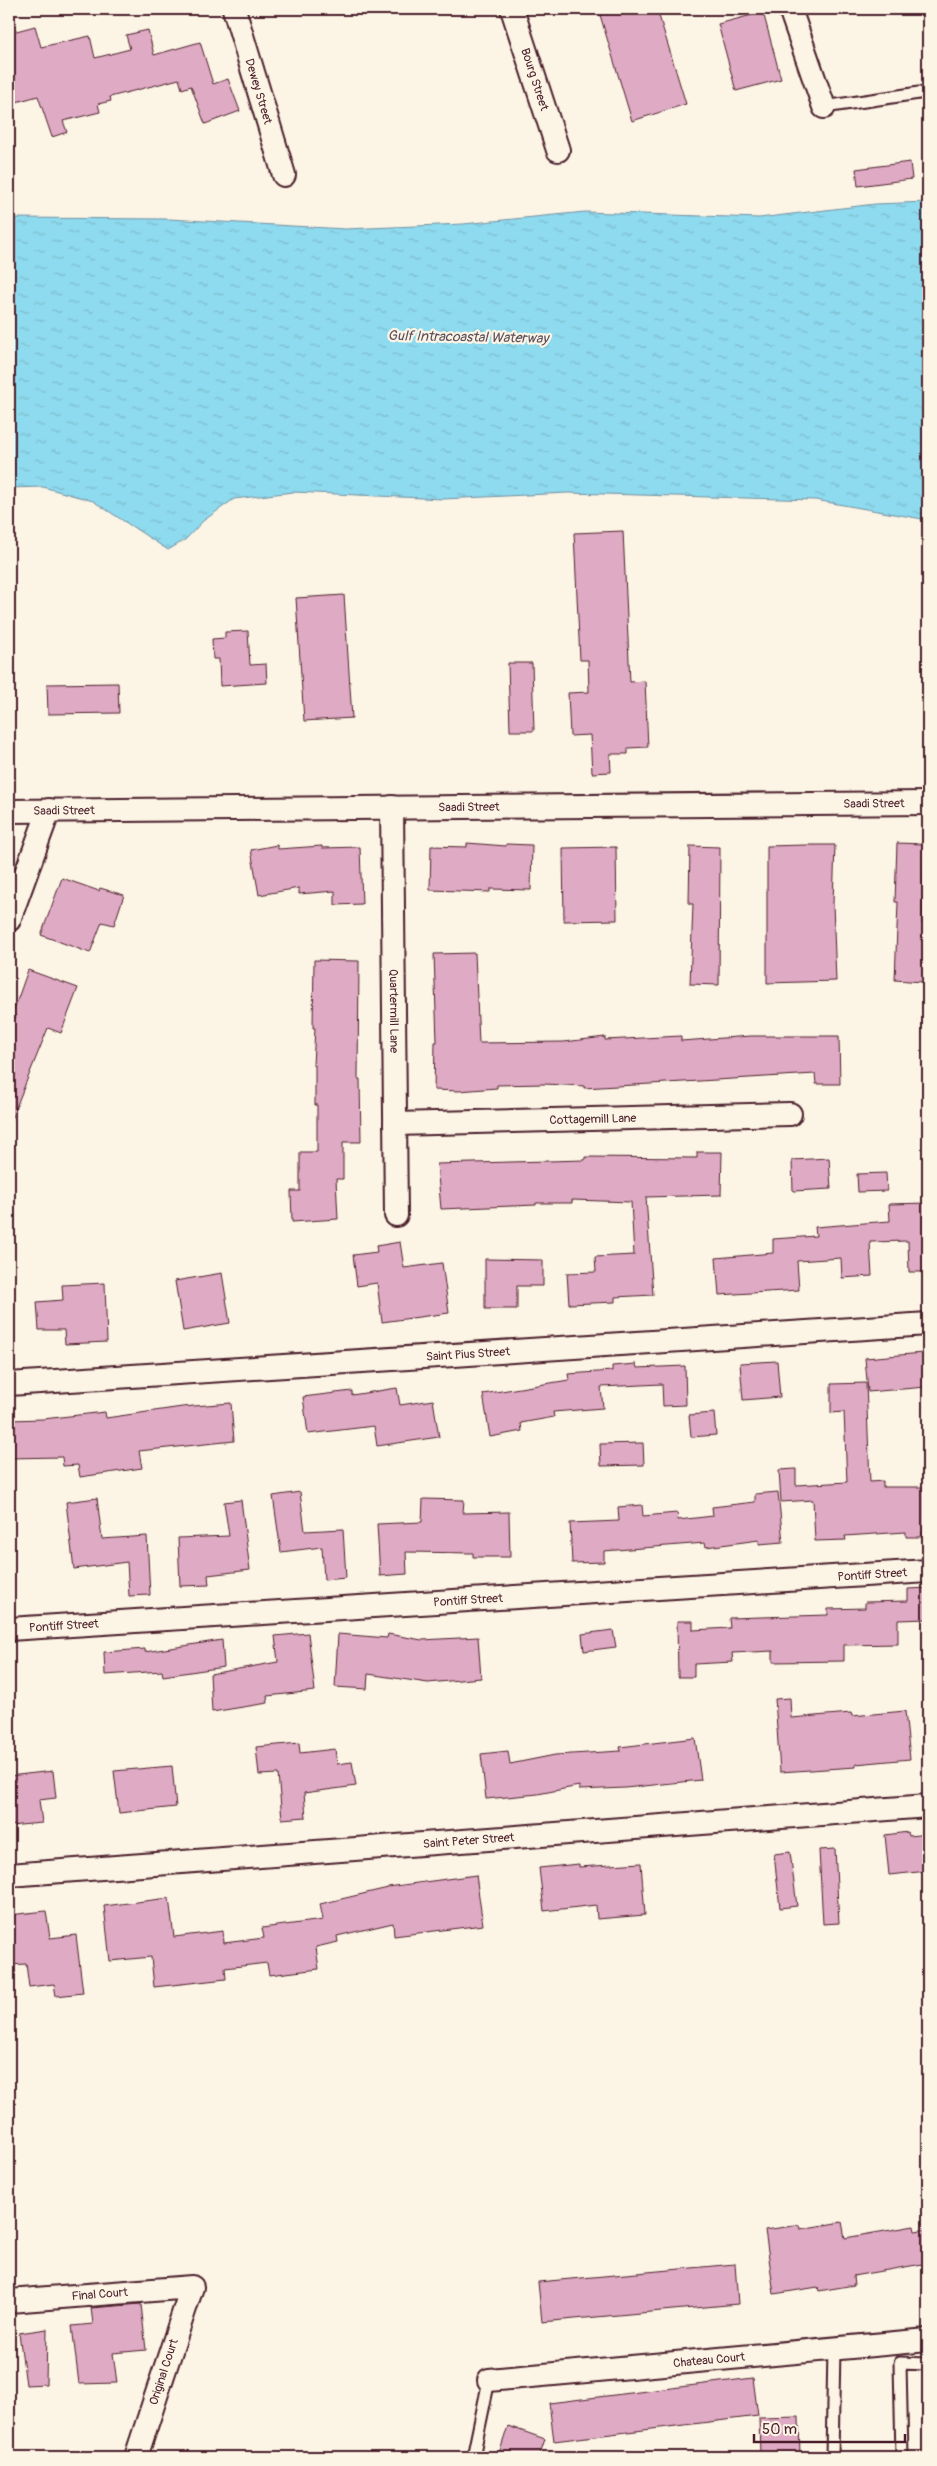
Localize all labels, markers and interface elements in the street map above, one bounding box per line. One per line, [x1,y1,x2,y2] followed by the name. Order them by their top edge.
[518,46,552,113] street label: Bourg Street
[242,57,276,126] street label: Dewey Street
[388,327,551,347] water label: Gulf Intracoastal Waterway
[843,796,905,811] street label: Saadi Street
[438,799,500,815] street label: Saadi Street
[33,803,95,818] street label: Saadi Street
[386,969,402,1053] street label: Quartermill Lane
[549,1110,637,1128] street label: Cottagemill Lane
[426,1344,511,1364] street label: Saint Pius Street
[837,1565,908,1584] street label: Pontiff Street
[433,1590,503,1610] street label: Pontiff Street
[29,1616,99,1635] street label: Pontiff Street
[422,1830,515,1851] street label: Saint Peter Street
[71,2284,128,2304] street label: Final Court
[146,2337,182,2407] street label: Original Court
[673,2349,746,2371] street label: Chateau Court
[754,2411,906,2443] scale bar
[762,2420,797,2439] text: 50 m

